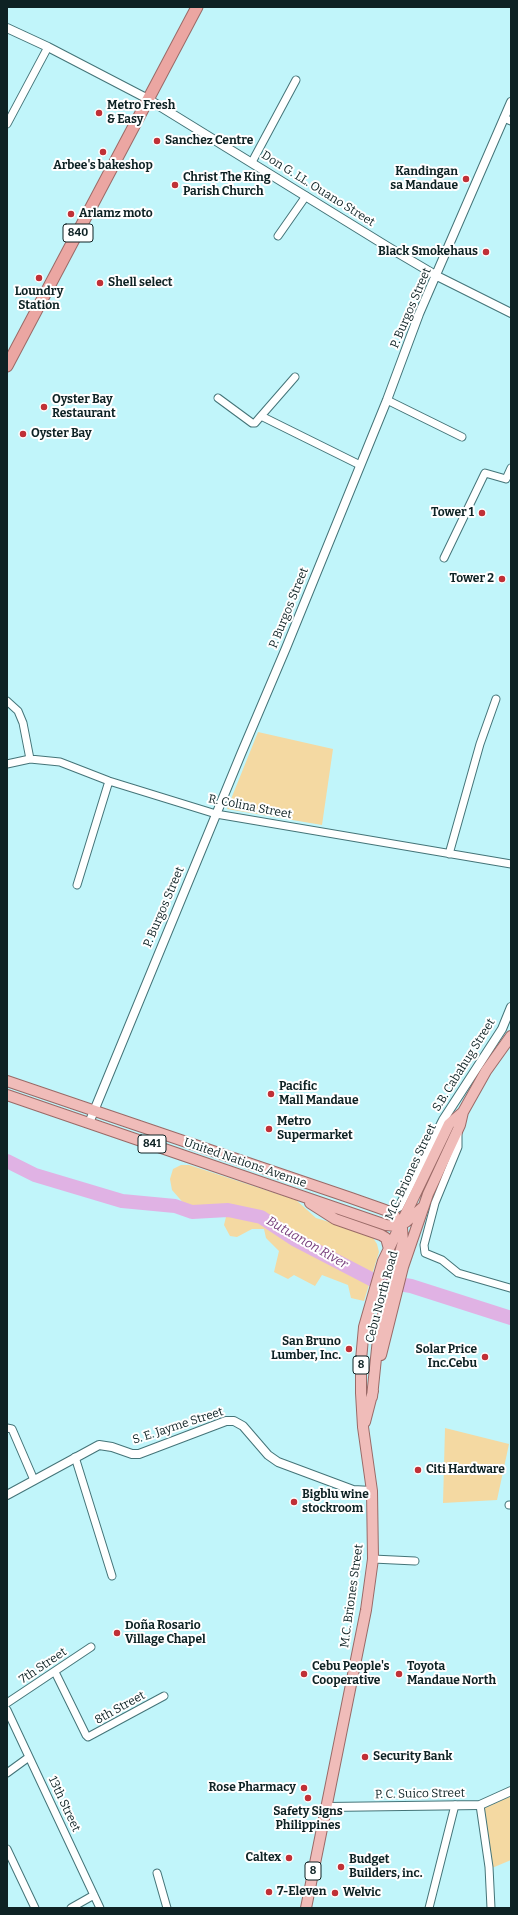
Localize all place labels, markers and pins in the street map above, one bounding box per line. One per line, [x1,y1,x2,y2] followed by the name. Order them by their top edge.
[107,99,175,127] place label: Metro Fresh & Easy
[94,108,104,118] marker: Metro Fresh & Easy
[165,134,253,148] place label: Sanchez Centre
[152,136,162,146] marker: Sanchez Centre
[98,147,108,157] marker: Arbee's bakeshop
[53,159,153,173] place label: Arbee's bakeshop
[390,165,458,193] place label: Kandingan sa Mandaue
[183,171,271,199] place label: Christ The King Parish Church
[461,174,471,184] marker: Kandingan sa Mandaue
[170,180,180,190] marker: Christ The King Parish Church
[79,207,153,221] place label: Arlamz moto
[66,209,76,219] marker: Arlamz moto
[378,245,478,259] place label: Black Smokehaus
[481,247,491,257] marker: Black Smokehaus
[34,273,44,283] marker: Loundry Station
[108,276,173,290] place label: Shell select
[95,278,105,288] marker: Shell select
[15,285,63,313] place label: Loundry Station
[52,393,116,421] place label: Oyster Bay Restaurant
[39,402,49,412] marker: Oyster Bay Restaurant
[31,427,92,441] place label: Oyster Bay
[18,429,28,439] marker: Oyster Bay
[431,506,474,520] place label: Tower 1
[477,508,487,518] marker: Tower 1
[449,572,494,586] place label: Tower 2
[497,574,507,584] marker: Tower 2
[279,1080,358,1108] place label: Pacific Mall Mandaue
[266,1089,276,1099] marker: Pacific Mall Mandaue
[277,1115,353,1143] place label: Metro Supermarket
[264,1124,274,1134] marker: Metro Supermarket
[271,1335,341,1363] place label: San Bruno Lumber, Inc.
[416,1343,477,1371] place label: Solar Price Inc.Cebu
[344,1344,354,1354] marker: San Bruno Lumber, Inc.
[480,1352,490,1362] marker: Solar Price Inc.Cebu
[426,1463,505,1477] place label: Citi Hardware
[413,1465,423,1475] marker: Citi Hardware
[302,1488,369,1516] place label: Bigblu wine stockroom
[289,1497,299,1507] marker: Bigblu wine stockroom
[125,1619,206,1647] place label: Doña Rosario Village Chapel
[112,1628,122,1638] marker: Doña Rosario Village Chapel
[312,1660,389,1688] place label: Cebu People's Cooperative
[407,1660,496,1688] place label: Toyota Mandaue North
[299,1669,309,1679] marker: Cebu People's Cooperative
[394,1669,404,1679] marker: Toyota Mandaue North
[373,1750,452,1764] place label: Security Bank
[360,1752,370,1762] marker: Security Bank
[209,1781,296,1795] place label: Rose Pharmacy
[299,1783,309,1793] marker: Rose Pharmacy
[303,1793,313,1803] marker: Safety Signs Philippines
[273,1805,343,1833] place label: Safety Signs Philippines
[246,1851,281,1865] place label: Caltex
[284,1853,294,1863] marker: Caltex
[349,1853,423,1881] place label: Budget Builders, inc.
[336,1862,346,1872] marker: Budget Builders, inc.
[277,1885,326,1899] place label: 7-Eleven
[343,1886,381,1900] place label: Welvic
[264,1887,274,1897] marker: 7-Eleven
[330,1888,340,1898] marker: Welvic

